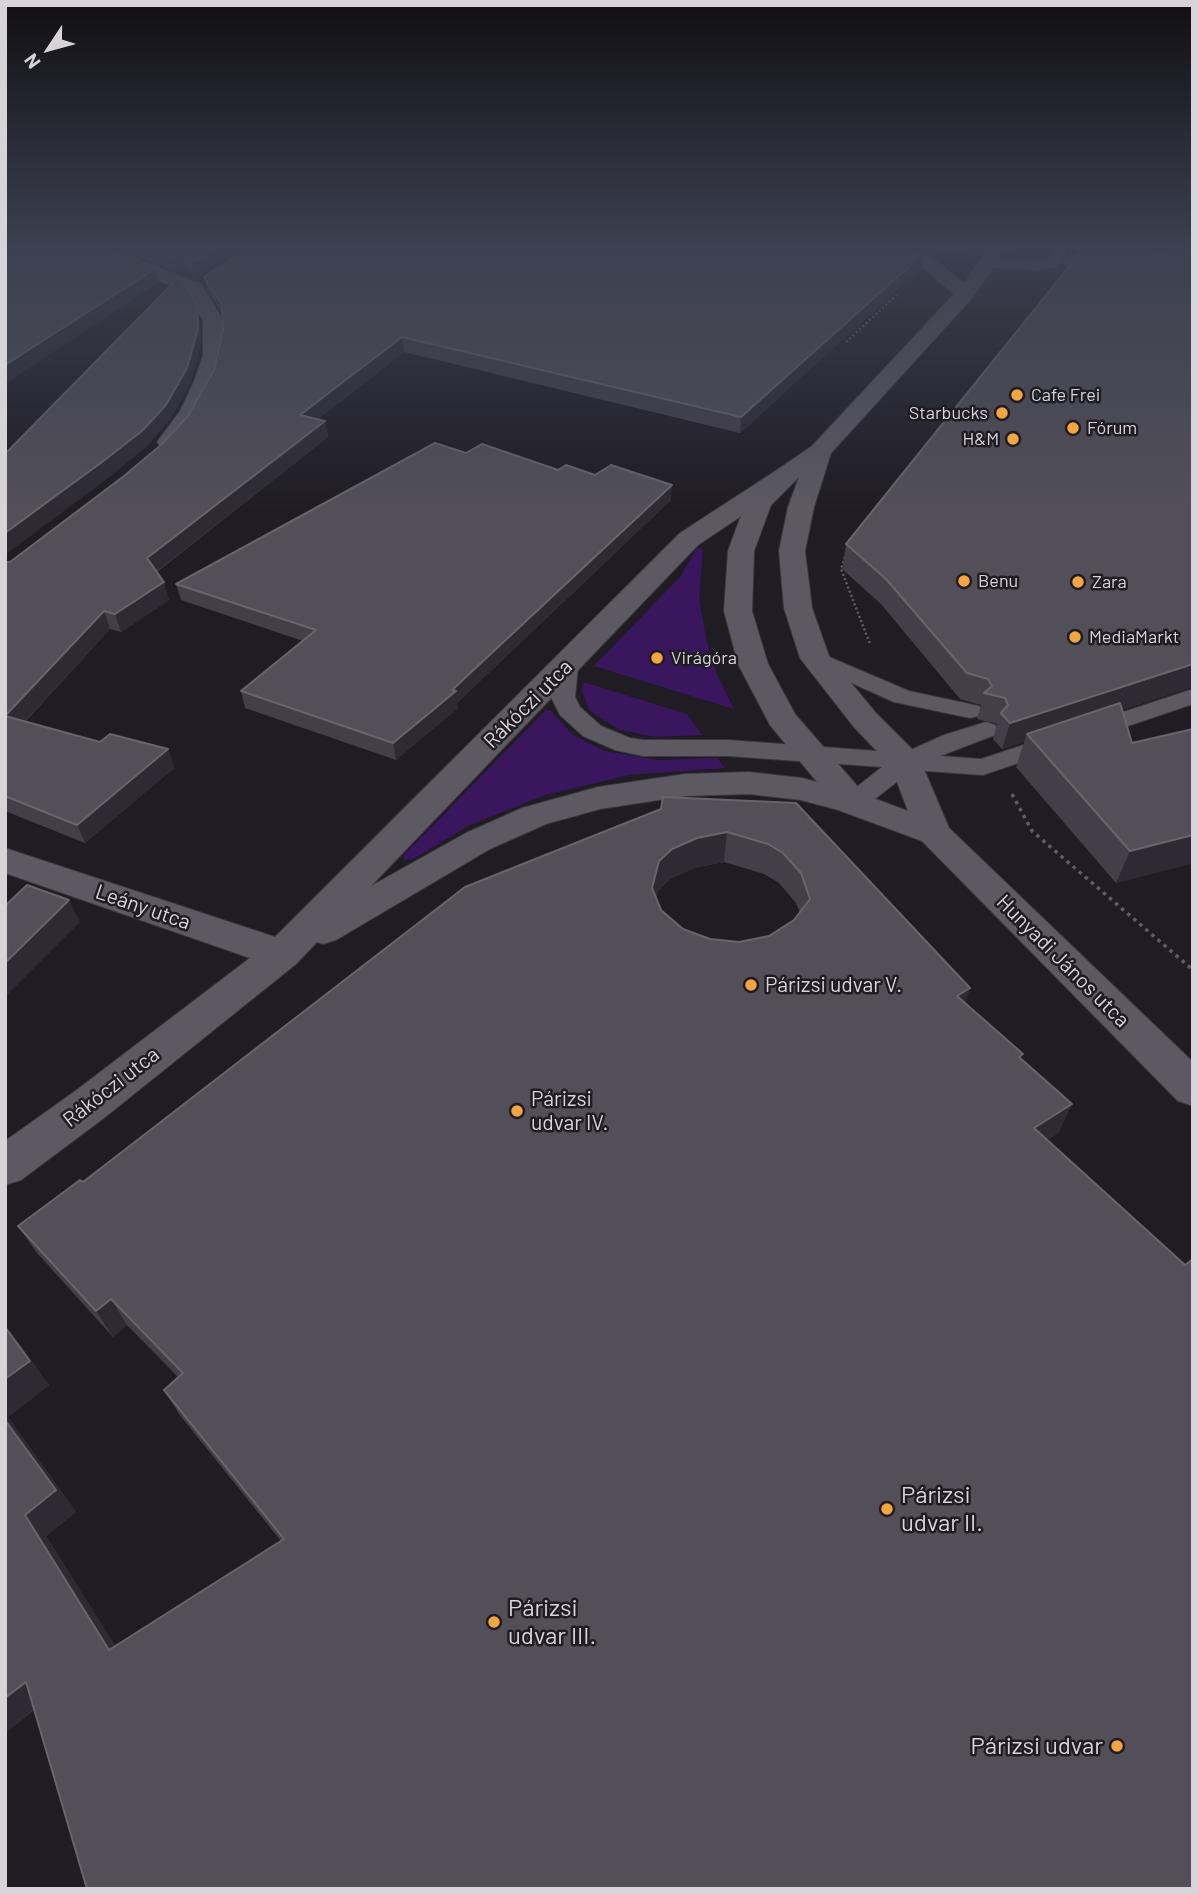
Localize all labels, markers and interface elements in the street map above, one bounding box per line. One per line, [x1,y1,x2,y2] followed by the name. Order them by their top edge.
[14,14,84,84] north arrow
[19,50,45,74] text: N
[1031,384,1100,406] place label: Cafe Frei
[1009,387,1025,403] marker: Cafe Frei
[909,402,988,424] place label: Starbucks
[994,405,1010,421] marker: Starbucks
[1087,417,1137,439] place label: Fórum
[1065,420,1081,436] marker: Fórum
[963,428,999,450] place label: H&M
[1005,431,1021,447] marker: H&M
[978,570,1018,592] place label: Benu
[1092,571,1127,593] place label: Zara
[956,573,972,589] marker: Benu
[1070,574,1086,590] marker: Zara
[1089,626,1179,648] place label: MediaMarkt
[1067,629,1083,645] marker: MediaMarkt
[671,647,737,669] place label: Virágóra
[649,650,665,666] marker: Virágóra
[478,654,578,754] street label: Rákóczi utca
[92,879,194,935] street label: Leány utca
[991,889,1135,1033] street label: Hunyadi János utca
[765,972,902,998] place label: Párizsi udvar V.
[743,977,759,993] marker: Párizsi udvar V.
[58,1042,164,1132] street label: Rákóczi utca
[531,1086,608,1136] place label: Párizsi udvar IV.
[509,1103,525,1119] marker: Párizsi udvar IV.
[901,1481,983,1537] place label: Párizsi udvar II.
[879,1501,895,1517] marker: Párizsi udvar II.
[508,1594,596,1650] place label: Párizsi udvar III.
[486,1614,502,1630] marker: Párizsi udvar III.
[971,1732,1103,1760] place label: Párizsi udvar
[1109,1738,1125,1754] marker: Párizsi udvar

